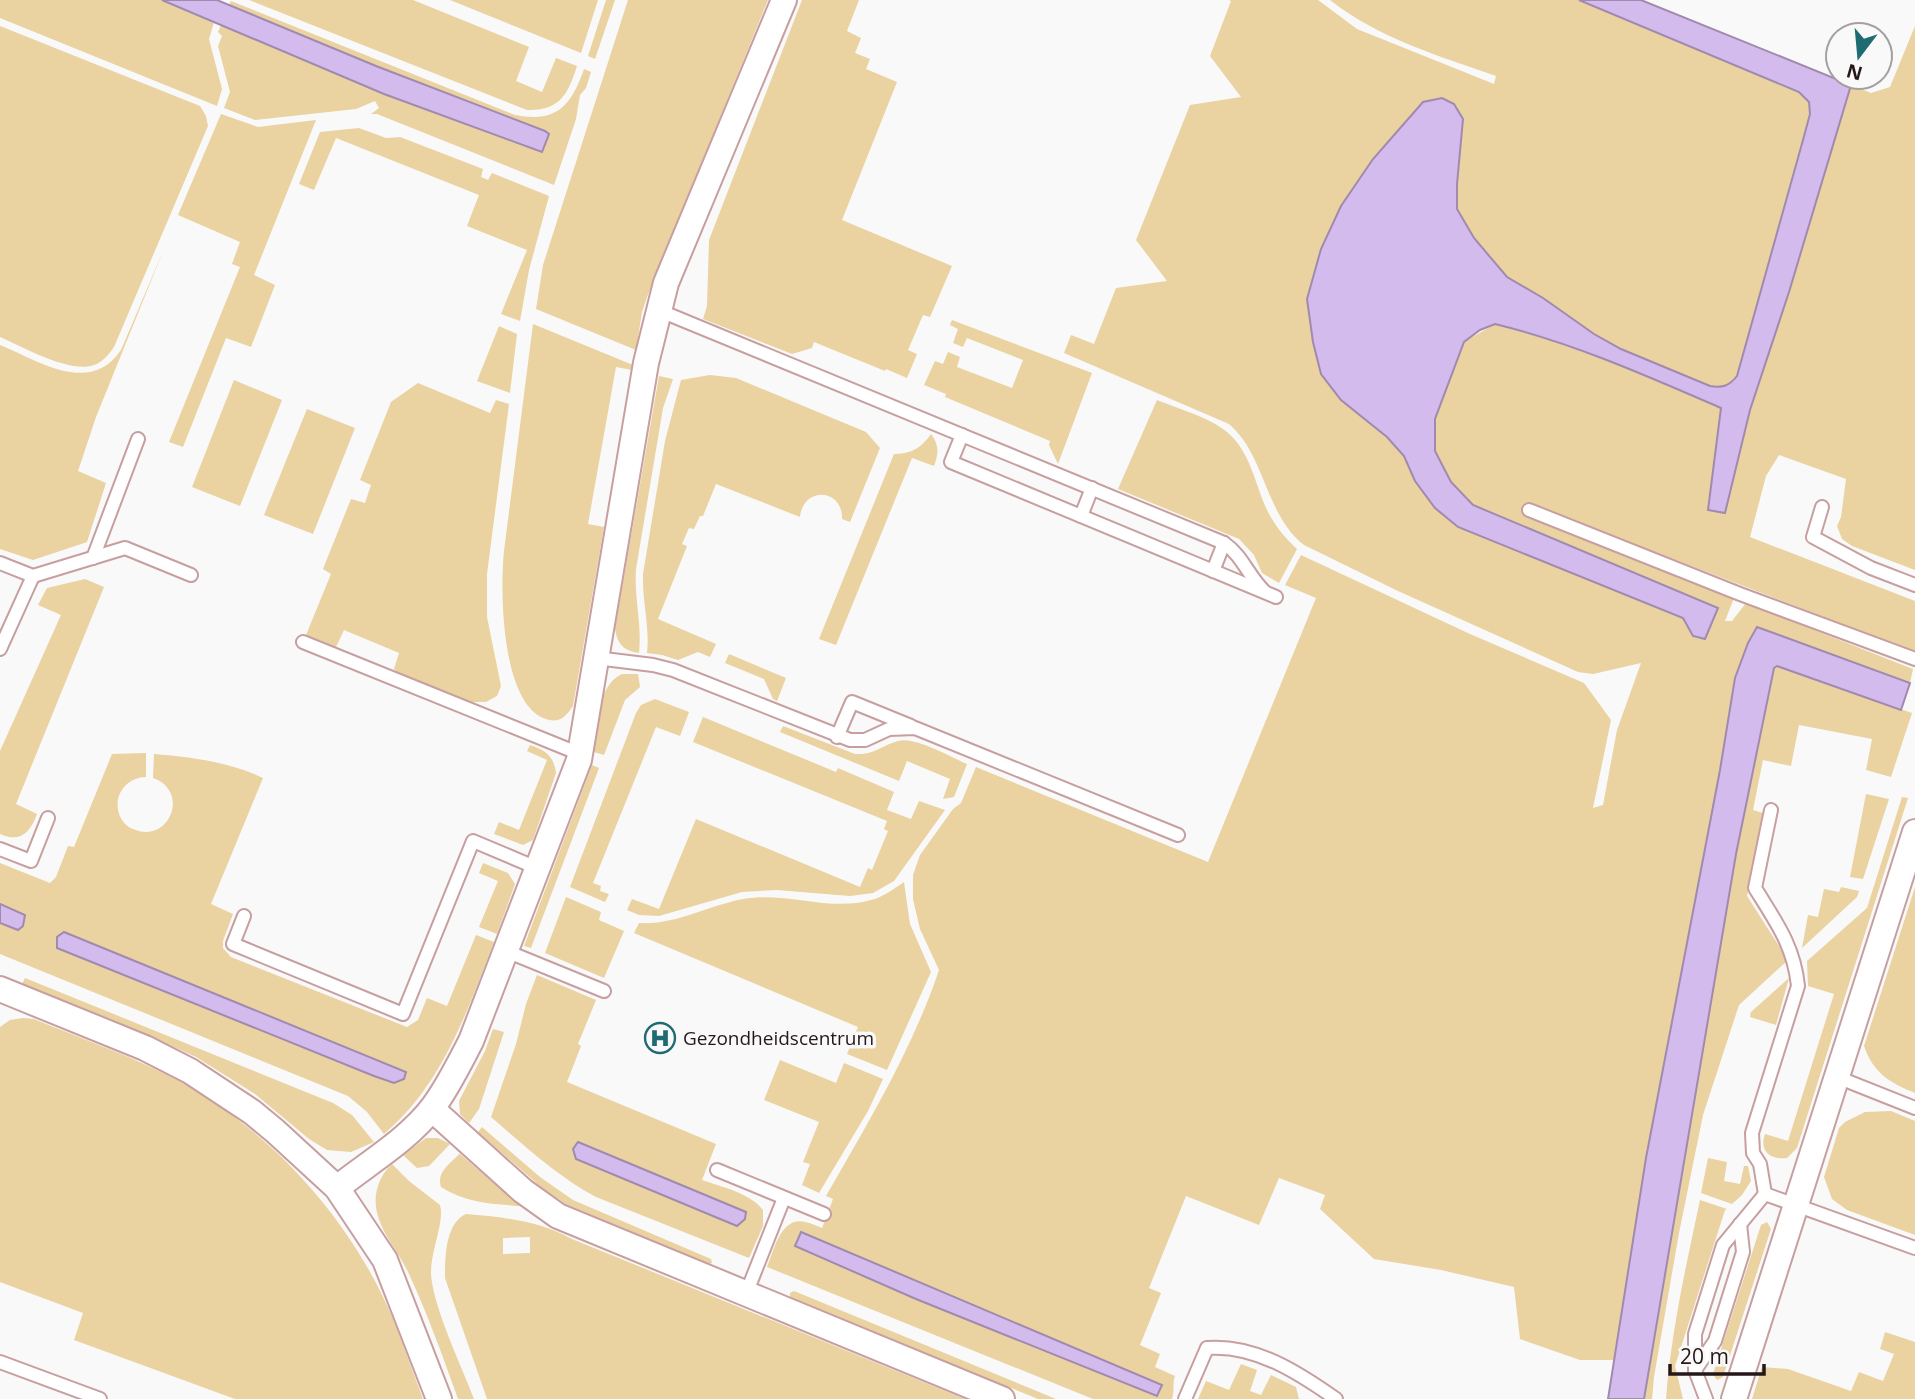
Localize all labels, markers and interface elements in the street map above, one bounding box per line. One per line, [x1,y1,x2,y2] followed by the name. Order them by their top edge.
[1824,21,1894,91] north arrow
[1843,58,1865,87] text: N
[643,1021,677,1055] hospital icon: Gezondheidscentrum
[683,1025,874,1051] place label: Gezondheidscentrum
[1670,1332,1764,1376] scale bar
[1680,1342,1729,1370] text: 20 m

